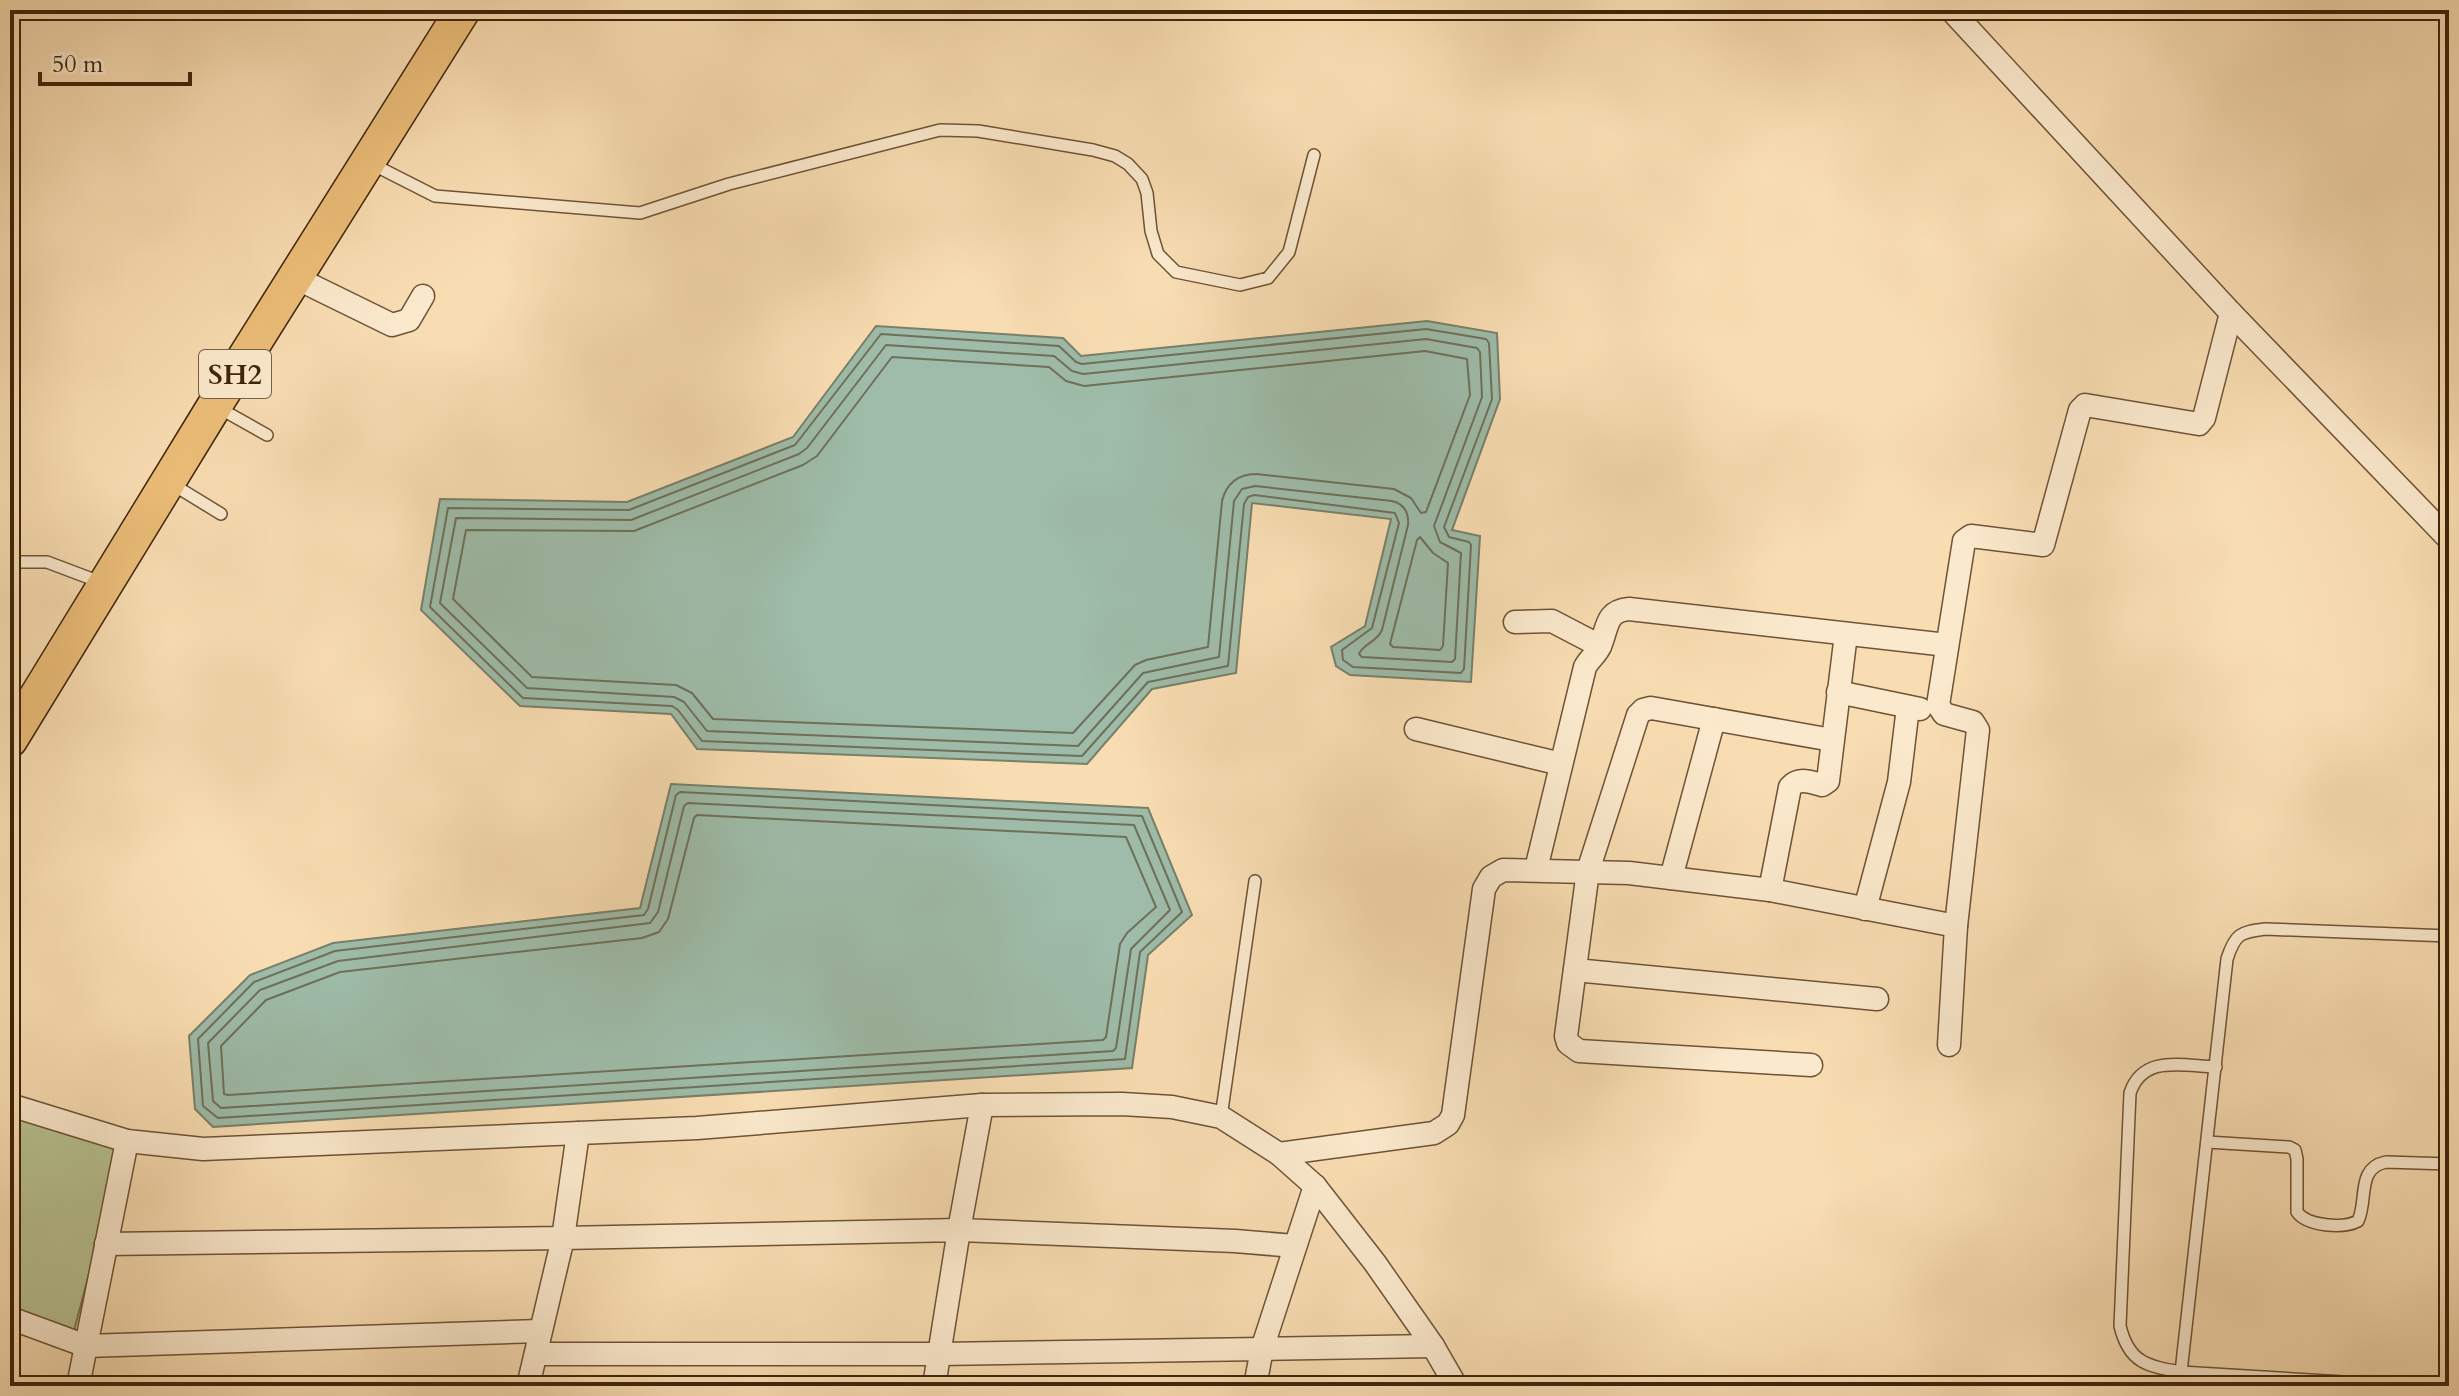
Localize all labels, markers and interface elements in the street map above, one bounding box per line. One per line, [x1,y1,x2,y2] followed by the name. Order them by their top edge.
[40,36,190,86] scale bar
[52,48,104,81] text: 50 m
[199,350,271,398] road number: SH2

